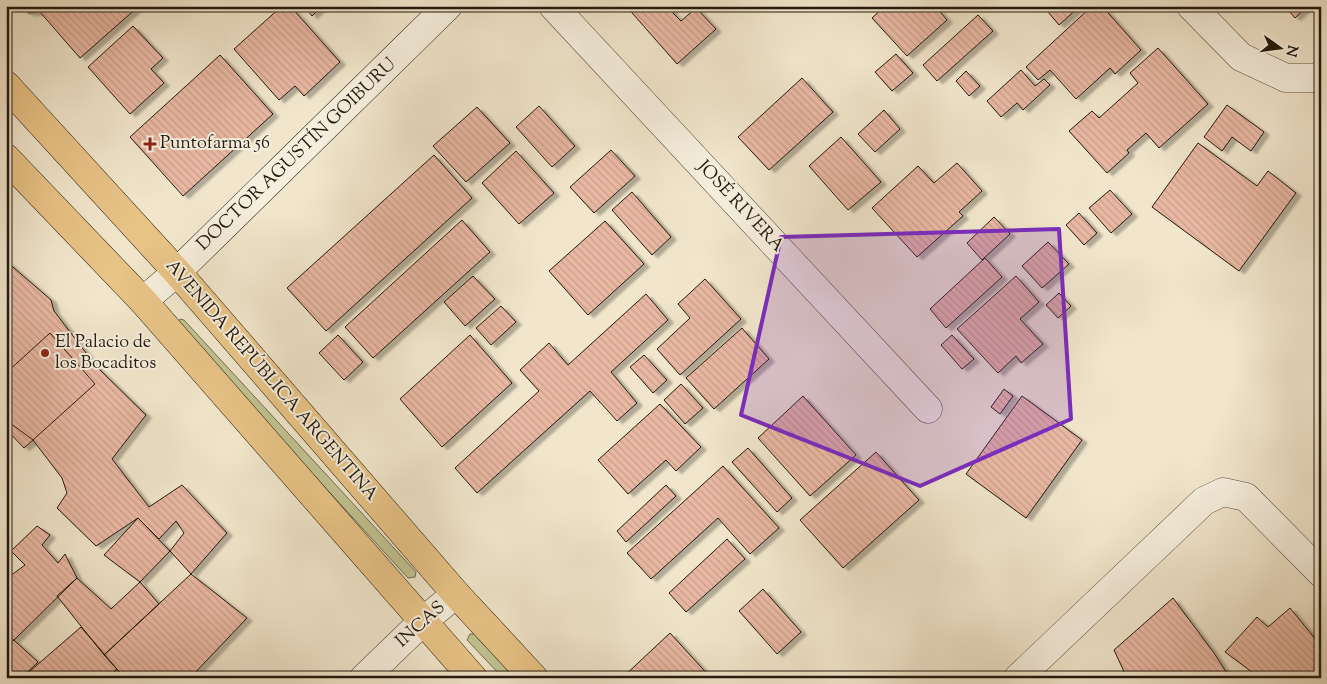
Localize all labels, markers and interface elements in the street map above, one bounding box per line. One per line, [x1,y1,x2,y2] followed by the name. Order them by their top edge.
[1254,22,1304,72] north arrow
[1280,43,1302,59] text: N
[192,52,403,257] street label: DOCTOR AGUSTÍN GOIBURU
[160,131,270,157] place label: Puntofarma 56
[144,138,156,150] marker: Puntofarma 56
[690,154,790,259] street label: JOSÉ RIVERA
[159,254,384,508] street label: AVENIDA REPÚBLICA ARGENTINA
[55,330,156,377] place label: El Palacio de los Bocaditos
[39,347,51,359] marker: El Palacio de los Bocaditos
[390,596,452,654] street label: INCAS

